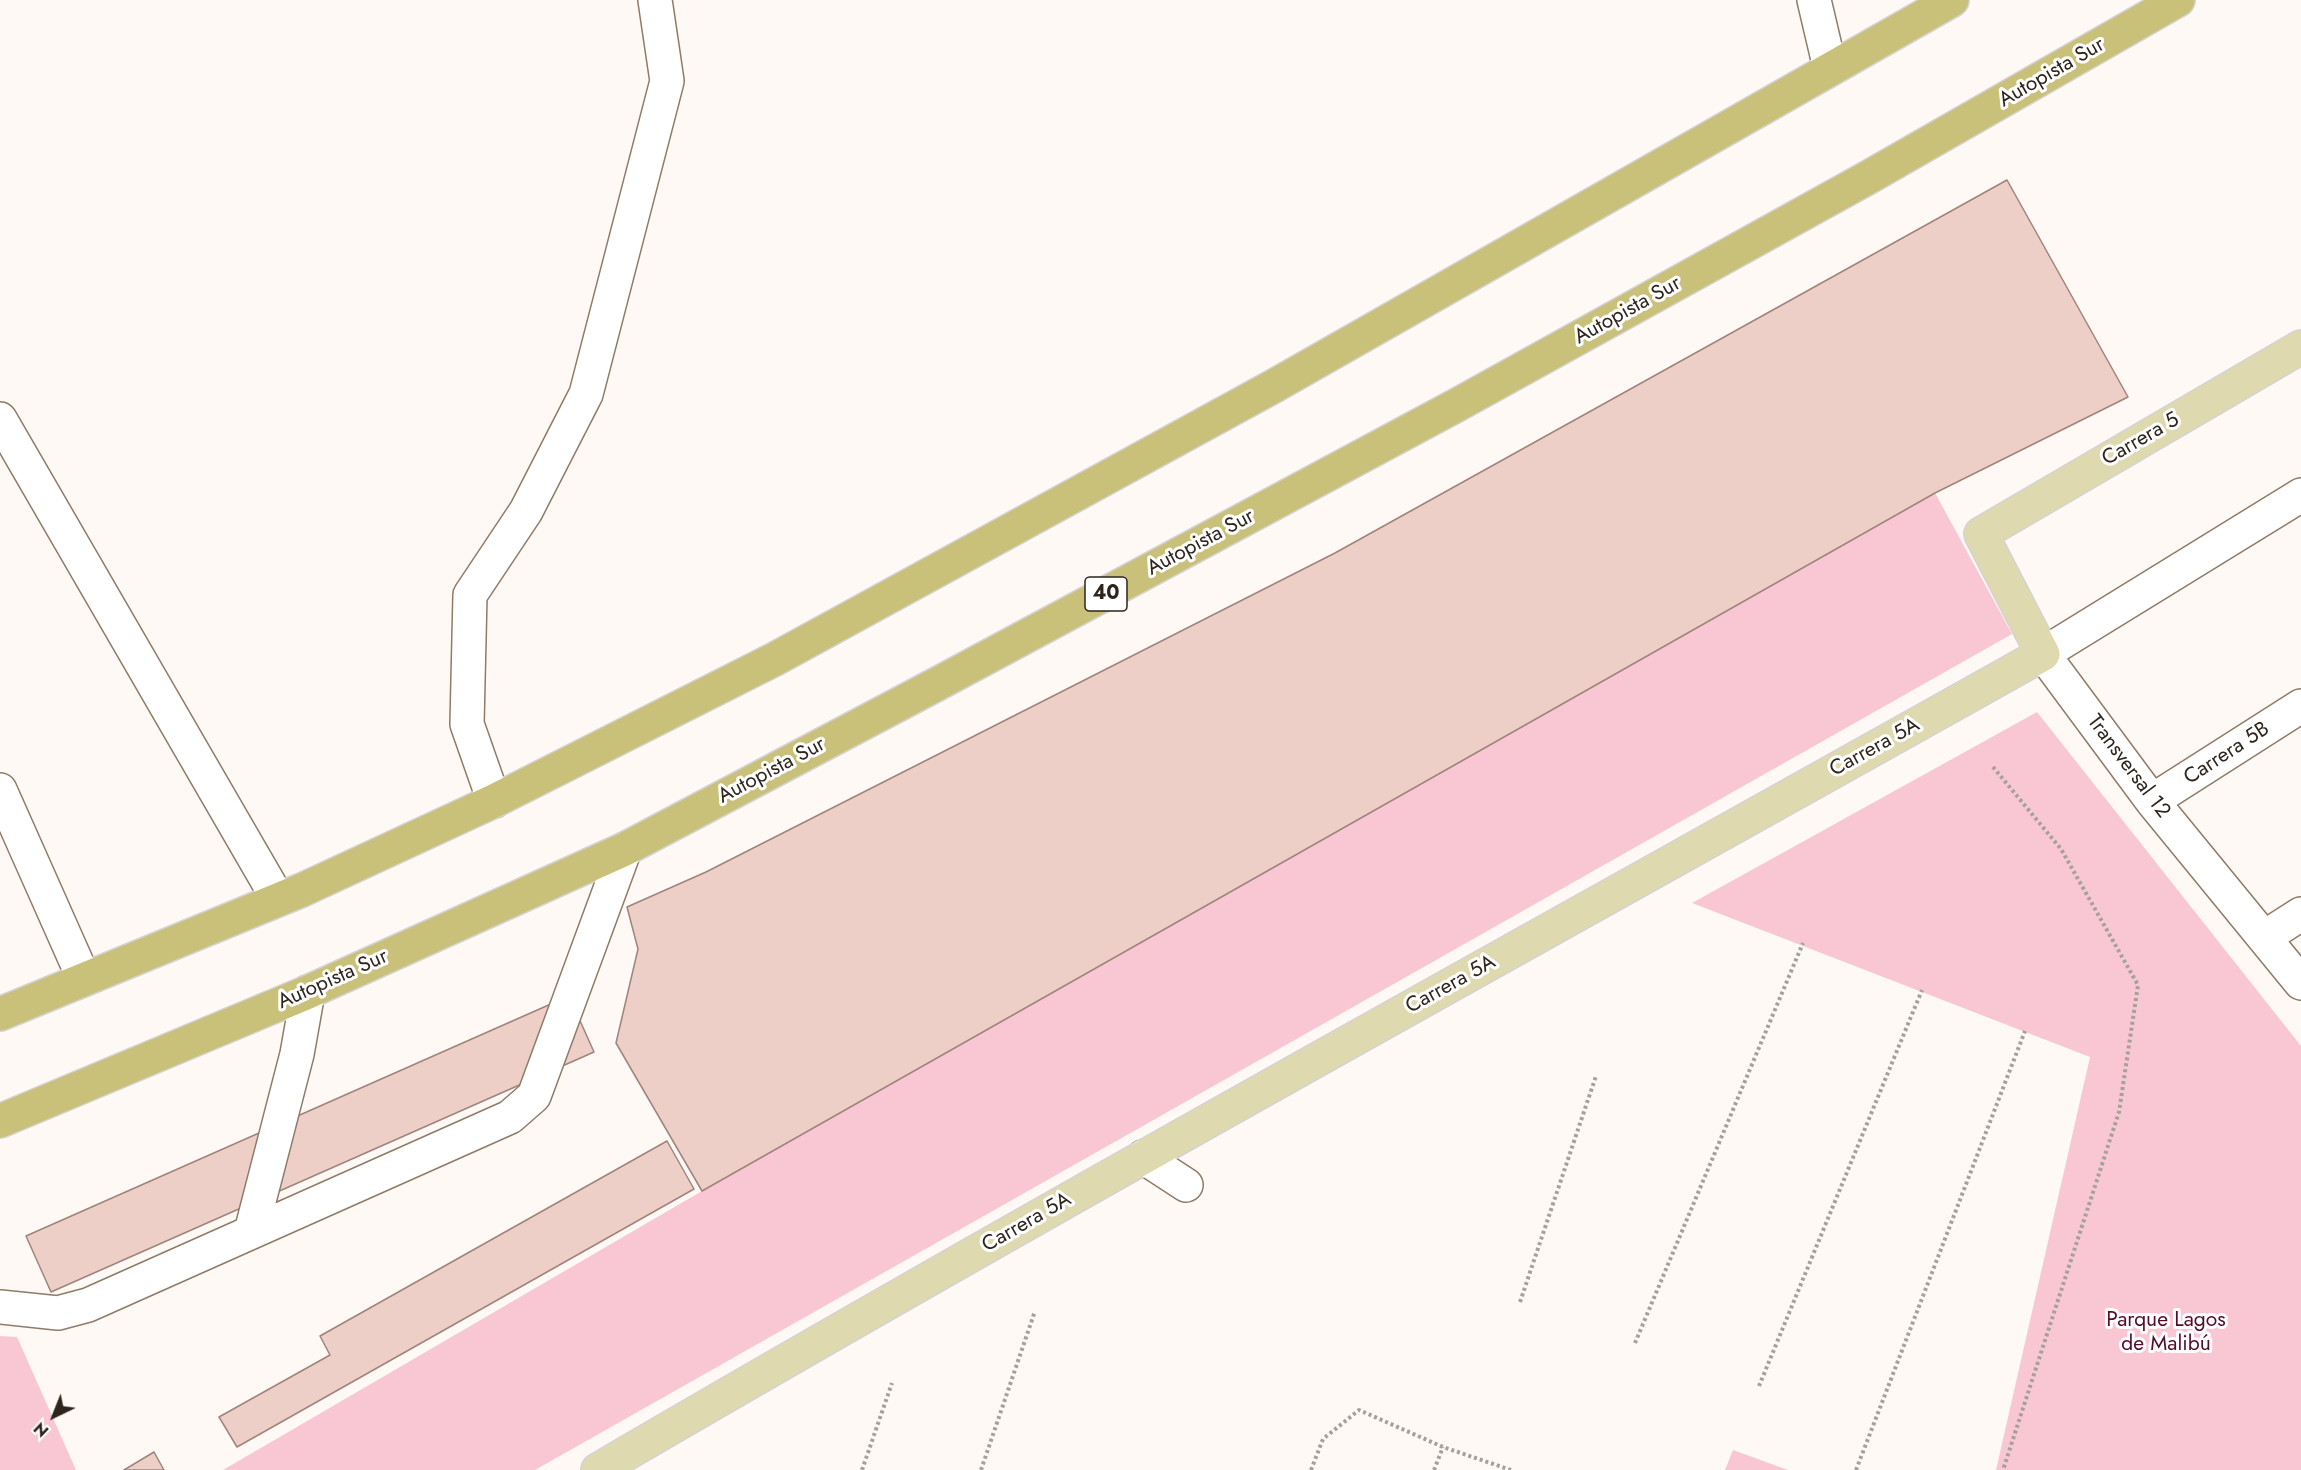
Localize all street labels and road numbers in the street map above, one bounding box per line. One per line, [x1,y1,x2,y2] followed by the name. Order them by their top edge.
[1995,33,2109,113] street label: Autopista Sur
[1570,271,1686,351] street label: Autopista Sur
[2098,408,2184,472] street label: Carrera 5
[1143,504,1259,582] street label: Autopista Sur
[1085,577,1127,611] road number: 40
[2081,710,2175,824] street label: Transversal 12
[1826,713,1924,783] street label: Carrera 5A
[2180,717,2274,791] street label: Carrera 5B
[714,732,830,810] street label: Autopista Sur
[274,944,392,1016] street label: Autopista Sur
[1402,950,1500,1020] street label: Carrera 5A
[978,1187,1076,1259] street label: Carrera 5A

